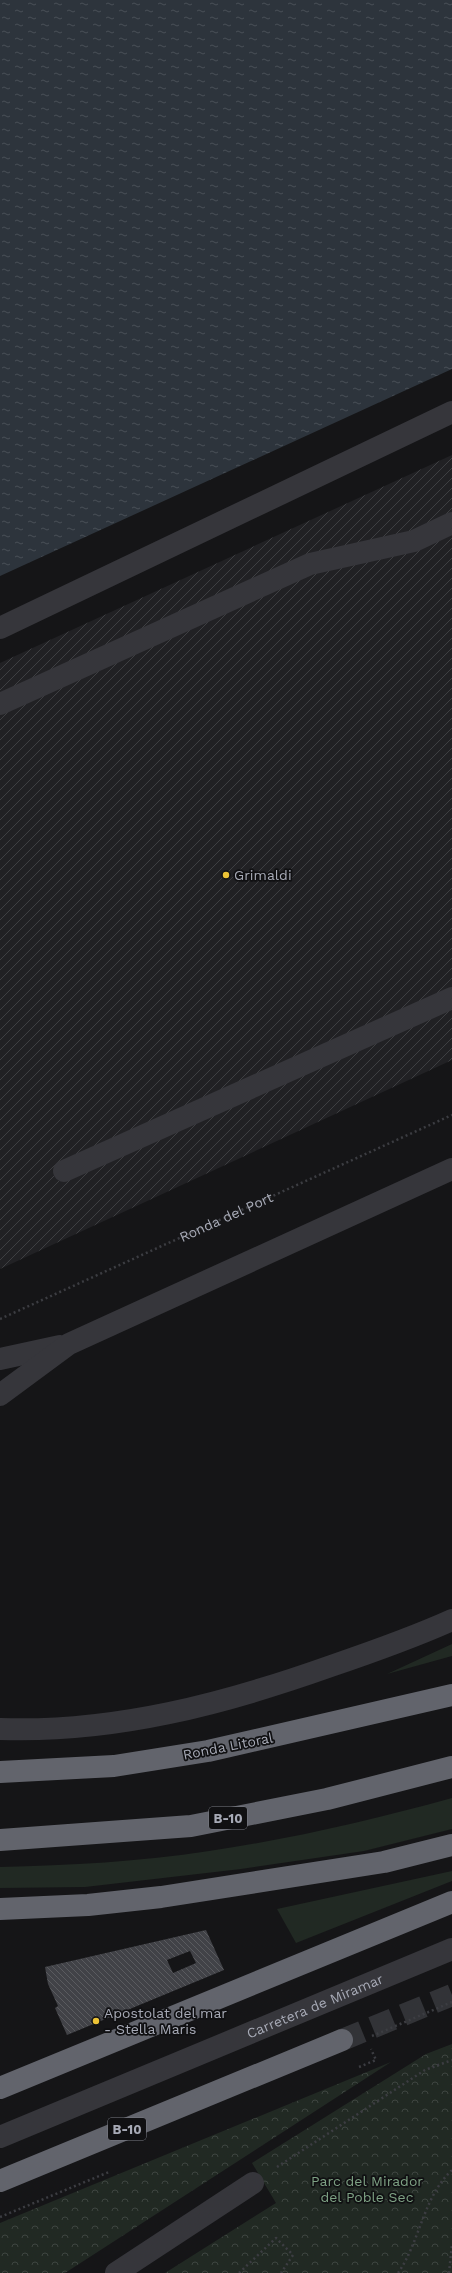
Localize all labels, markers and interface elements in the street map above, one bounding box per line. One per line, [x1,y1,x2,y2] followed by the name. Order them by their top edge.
[234,867,292,883] place label: Grimaldi
[221,870,231,880] marker: Grimaldi
[177,1189,275,1245] street label: Ronda del Port
[182,1729,275,1763] street label: Ronda Litoral
[209,1807,247,1829] road number: B-10
[244,1970,386,2042] street label: Carretera de Miramar
[104,2005,227,2037] place label: Apostolat del mar - Stella Maris
[91,2016,101,2026] marker: Apostolat del mar - Stella Maris
[108,2118,146,2140] road number: B-10
[311,2173,423,2205] park label: Parc del Mirador del Poble Sec

